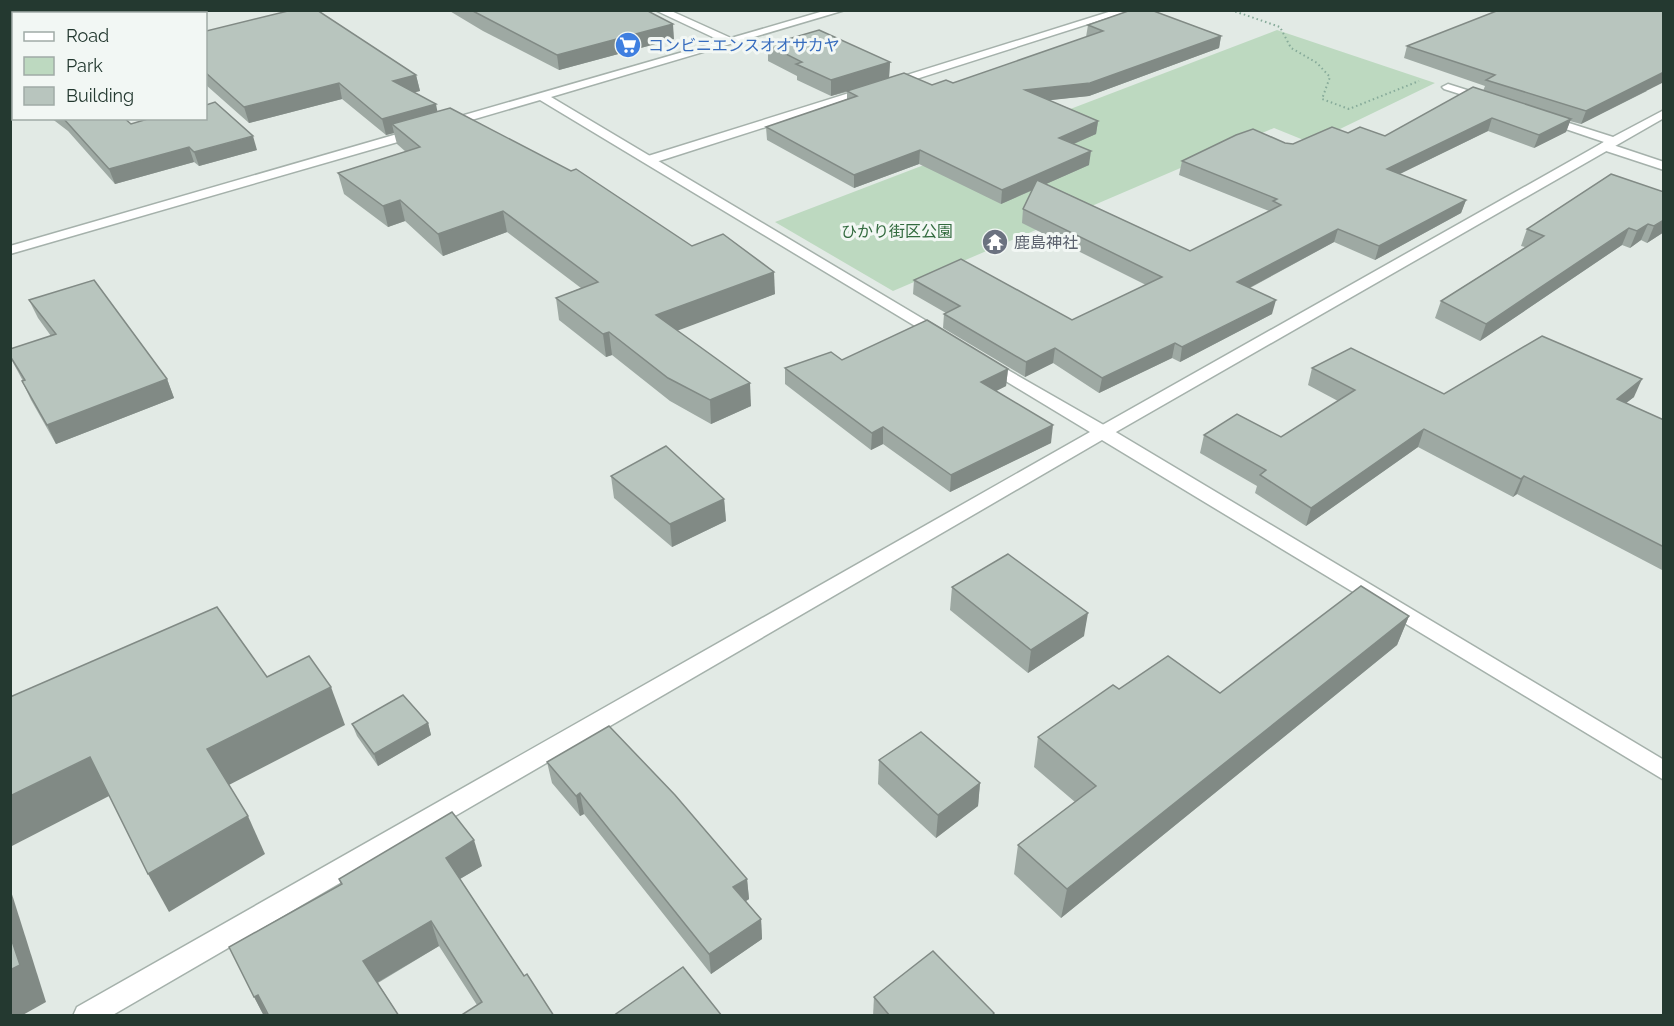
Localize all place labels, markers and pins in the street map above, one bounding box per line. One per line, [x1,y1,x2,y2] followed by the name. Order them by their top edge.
[613,30,643,60] supermarket icon: コンビニエンスオオサカヤ
[648,36,840,55] place label: コンビニエンスオオサカヤ
[980,227,1010,257] temple icon: 鹿島神社
[1014,233,1078,252] place label: 鹿島神社

